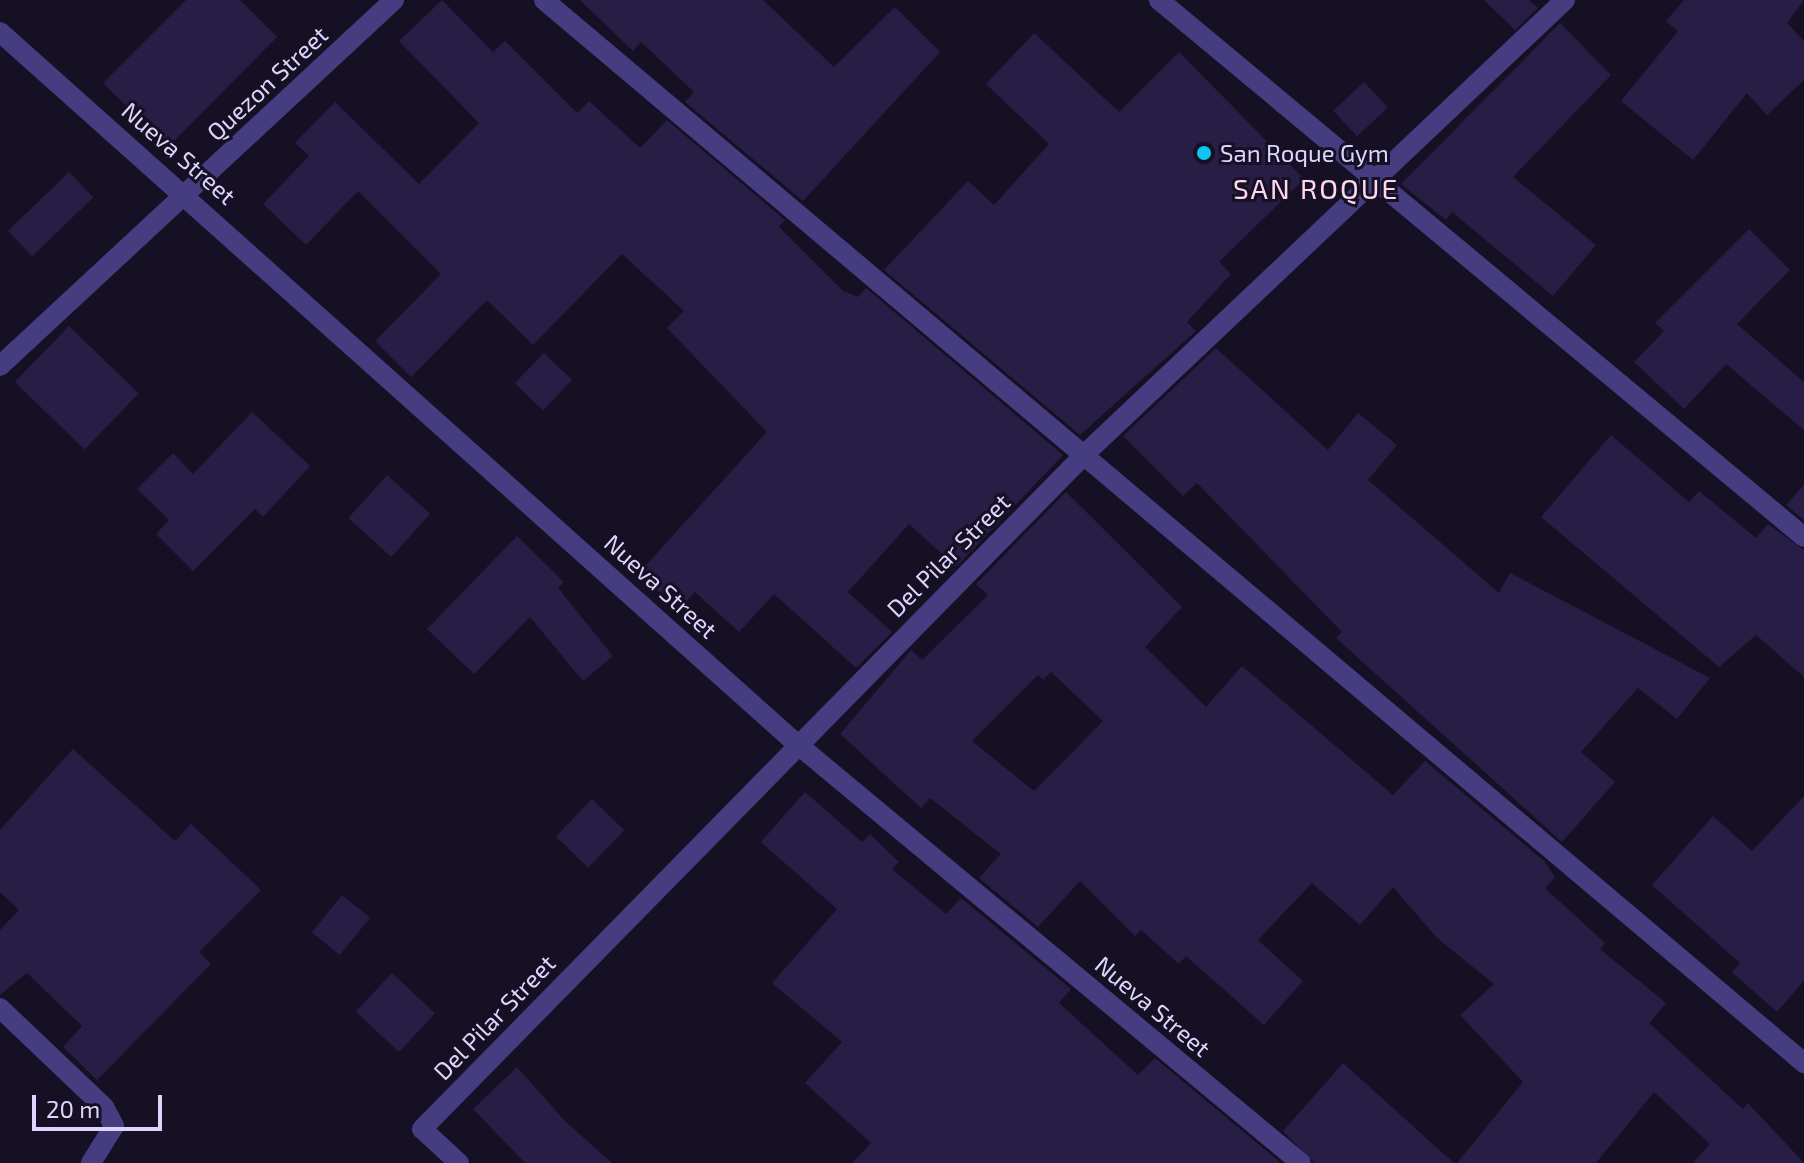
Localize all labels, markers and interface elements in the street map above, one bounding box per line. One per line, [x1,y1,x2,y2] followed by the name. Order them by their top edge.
[201,20,333,146] street label: Quezon Street
[116,96,242,210] street label: Nueva Street
[1220,139,1389,167] place label: San Roque Gym
[1195,144,1213,162] marker: San Roque Gym
[1233,171,1399,205] district label: SAN ROQUE
[880,487,1016,623] street label: Del Pilar Street
[599,528,723,644] street label: Nueva Street
[427,948,561,1086] street label: Del Pilar Street
[1090,950,1216,1062] street label: Nueva Street
[36,1079,166,1129] scale bar
[46,1094,100,1123] text: 20 m

